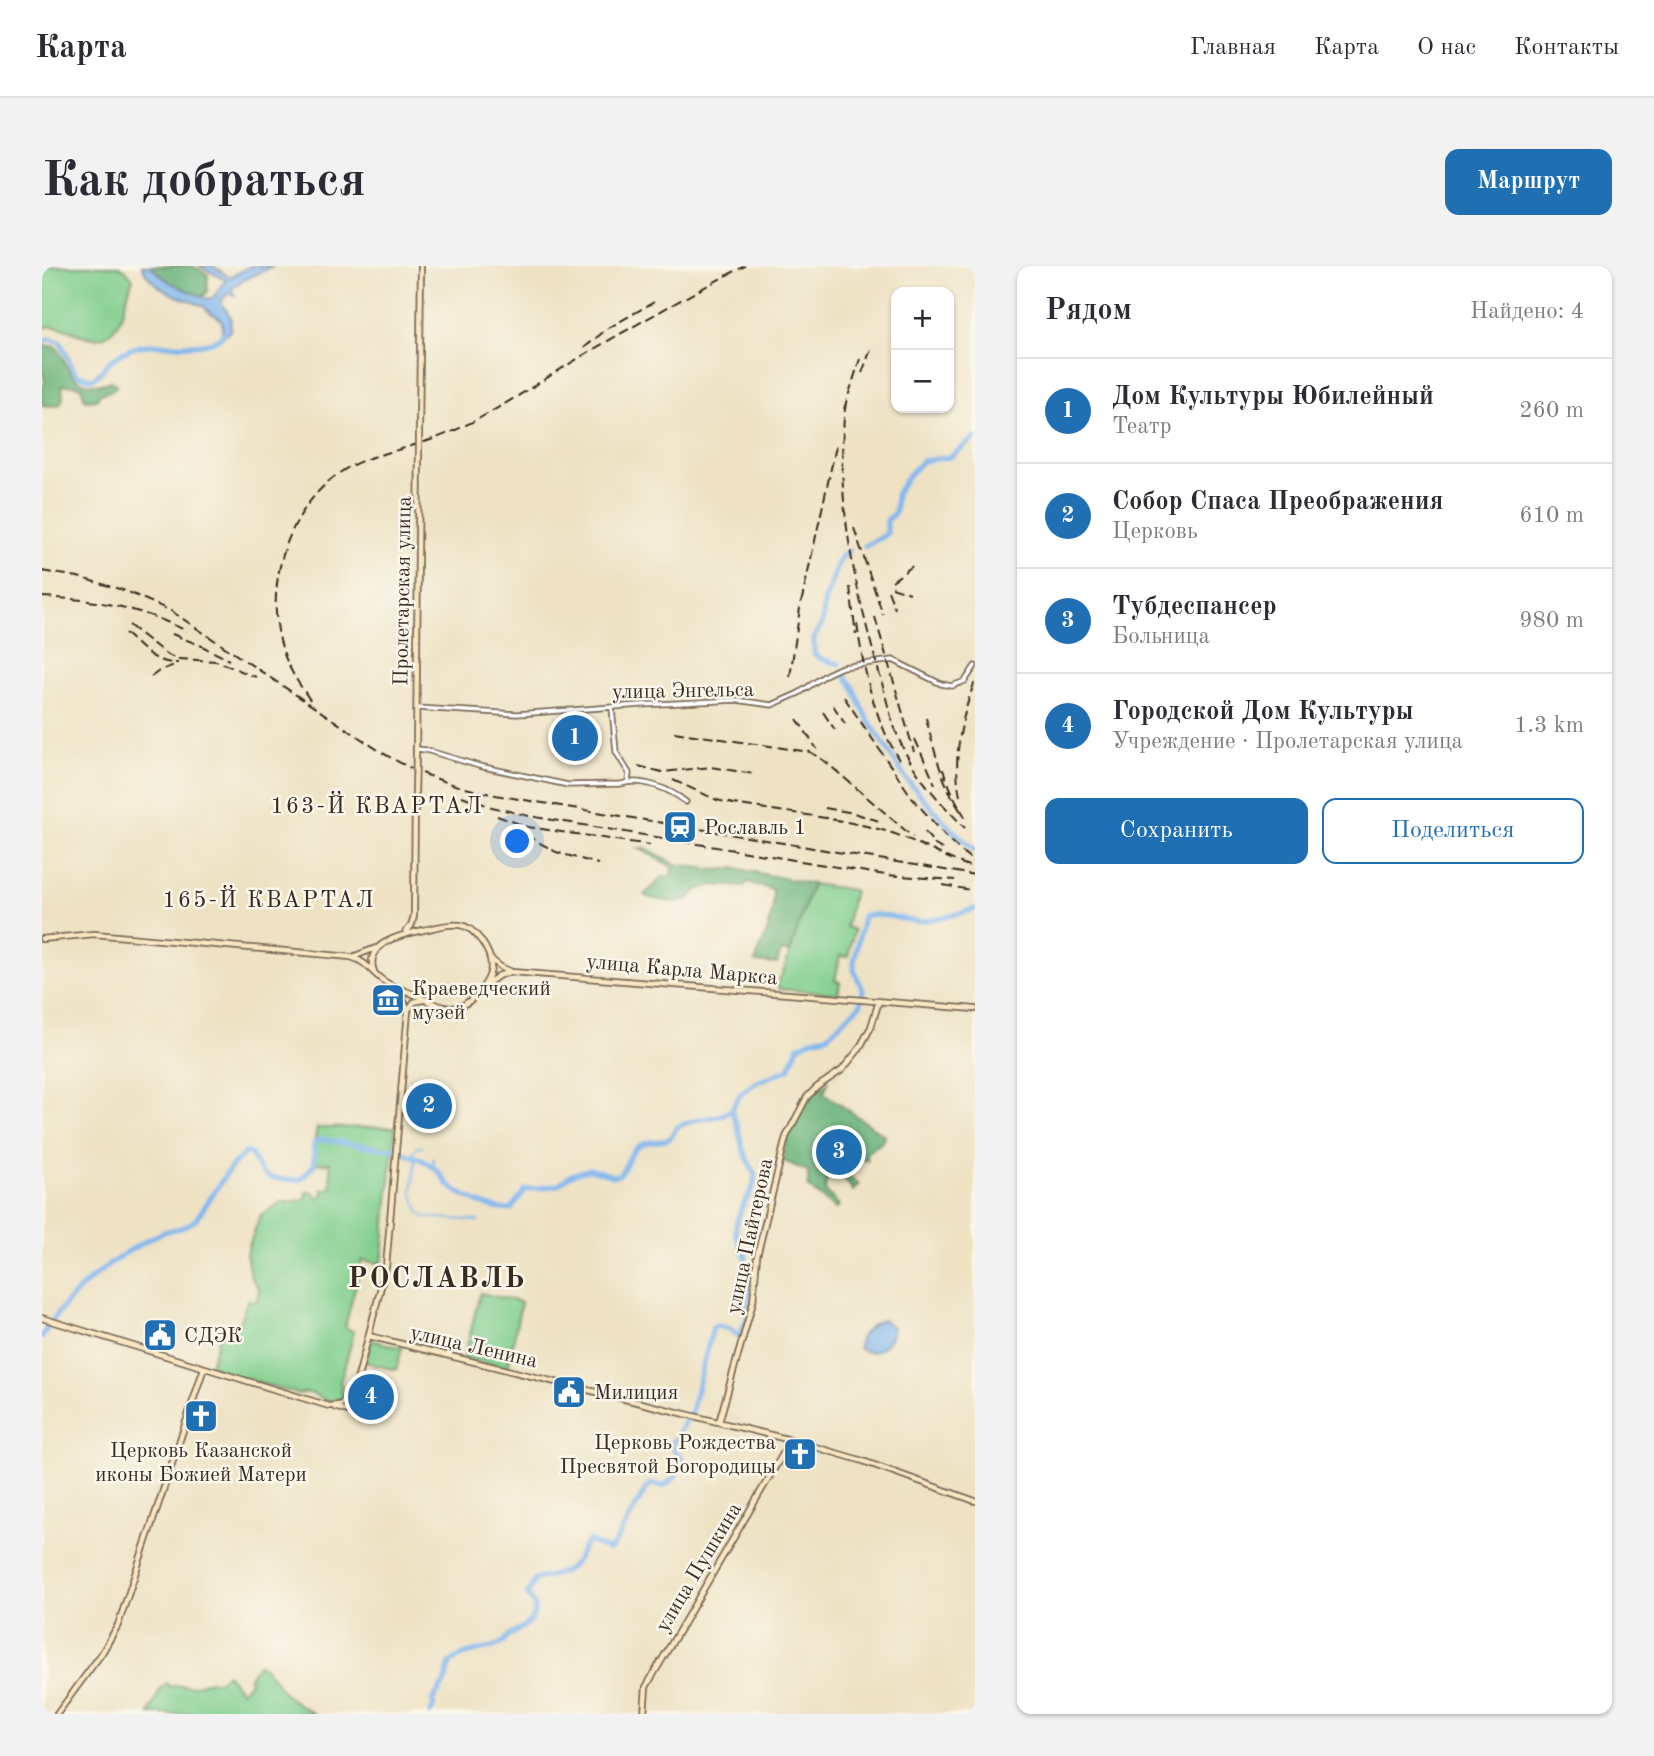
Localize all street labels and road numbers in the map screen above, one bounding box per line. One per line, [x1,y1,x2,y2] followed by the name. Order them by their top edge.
[391,496,416,686] street label: Пролетарская улица
[612,680,754,703] street label: улица Энгельса
[585,952,778,989] street label: улица Карла Маркса
[724,1156,777,1316] street label: улица Пайтерова
[408,1323,540,1372] street label: улица Ленина
[652,1499,746,1636] street label: улица Пушкина

